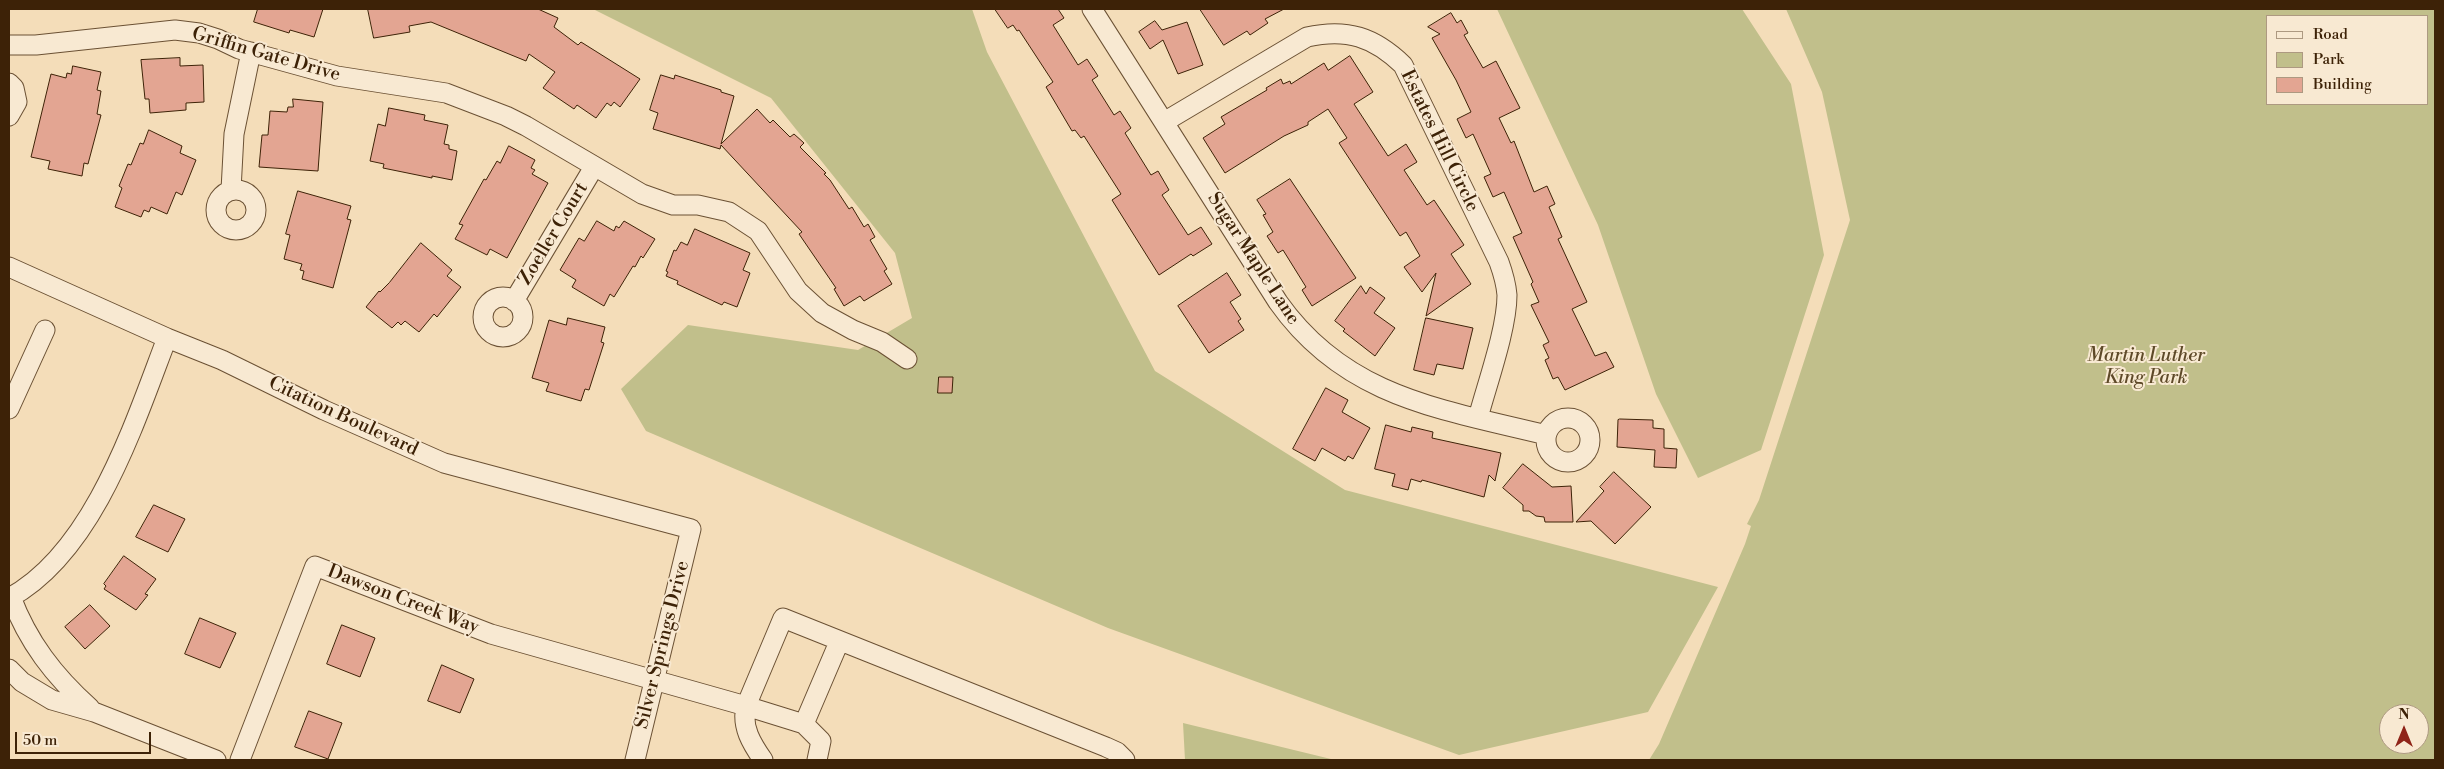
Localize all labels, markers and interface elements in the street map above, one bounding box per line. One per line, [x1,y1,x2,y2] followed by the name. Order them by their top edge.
[2266,15,2429,105] legend
[189,23,343,87] street label: Griffin Gate Drive
[2313,25,2348,44] text: Road
[2313,50,2344,69] text: Park
[1395,66,1483,216] street label: Estates Hill Circle
[2313,75,2372,94] text: Building
[514,179,594,289] street label: Zoeller Court
[1202,189,1304,329] street label: Sugar Maple Lane
[2087,345,2205,389] park label: Martin Luther King Park
[265,372,421,462] street label: Citation Boulevard
[631,559,695,731] street label: Silver Springs Drive
[324,561,482,639] street label: Dawson Creek Way
[2379,704,2429,754] north arrow
[2398,706,2410,724] text: N
[18,722,154,754] scale bar
[23,731,57,750] text: 50 m

